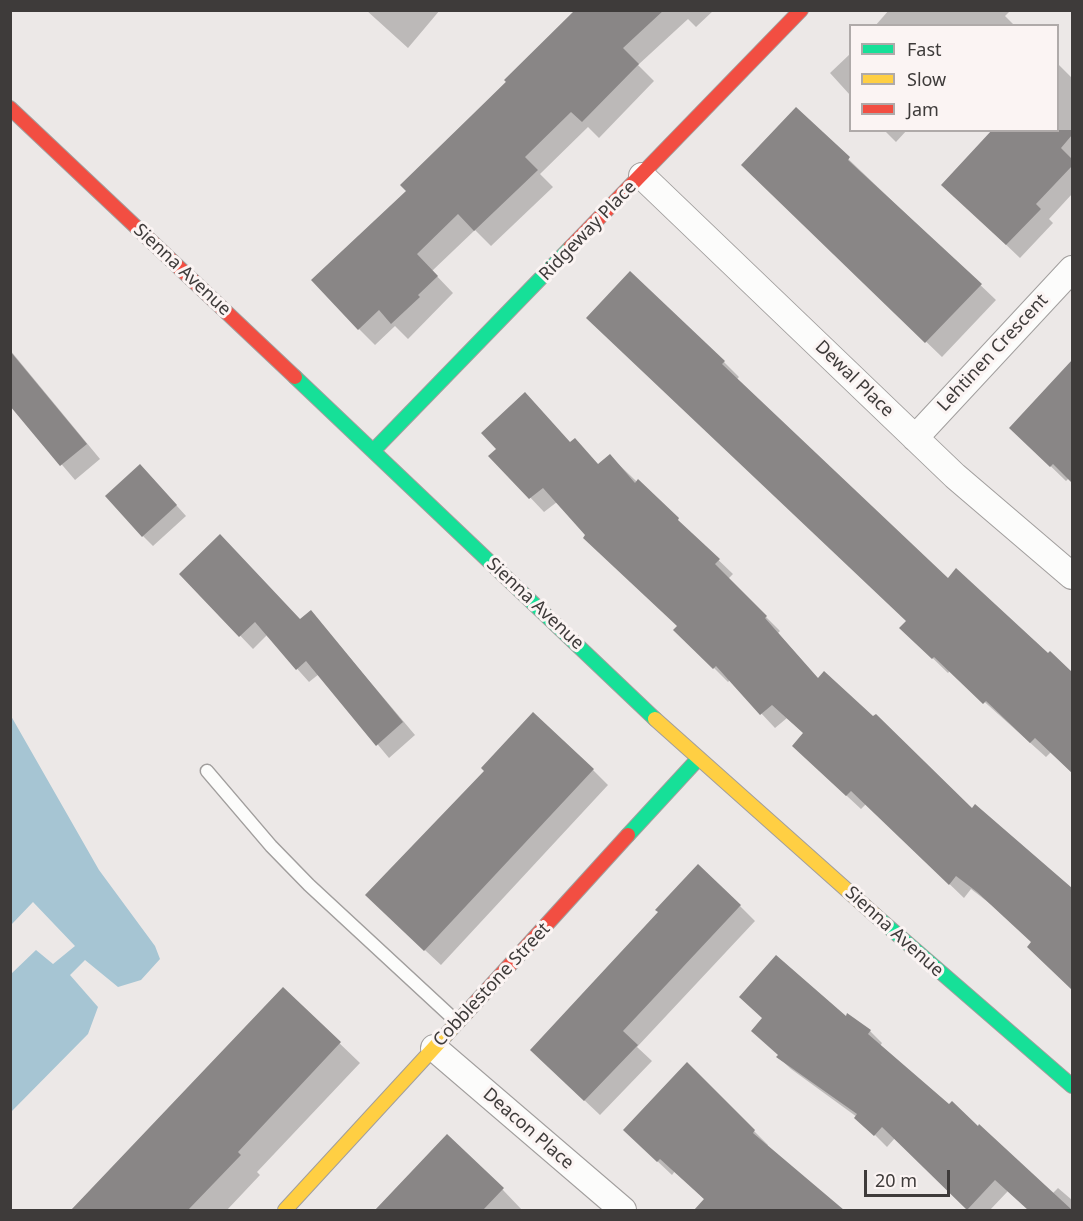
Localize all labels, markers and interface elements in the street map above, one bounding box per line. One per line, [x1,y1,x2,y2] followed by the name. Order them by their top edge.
[849,24,1059,132] legend
[907,37,942,61] text: Fast
[907,67,946,91] text: Slow
[907,97,939,121] text: Jam
[535,177,641,285] street label: Ridgeway Place
[129,220,235,320] street label: Sienna Avenue
[933,290,1053,416] street label: Lehtinen Crescent
[810,336,898,422] street label: Dewal Place
[482,554,588,654] street label: Sienna Avenue
[840,882,948,982] street label: Sienna Avenue
[429,919,555,1051] street label: Cobblestone Street
[478,1084,578,1174] street label: Deacon Place
[867,1158,952,1196] scale bar
[875,1168,917,1192] text: 20 m

